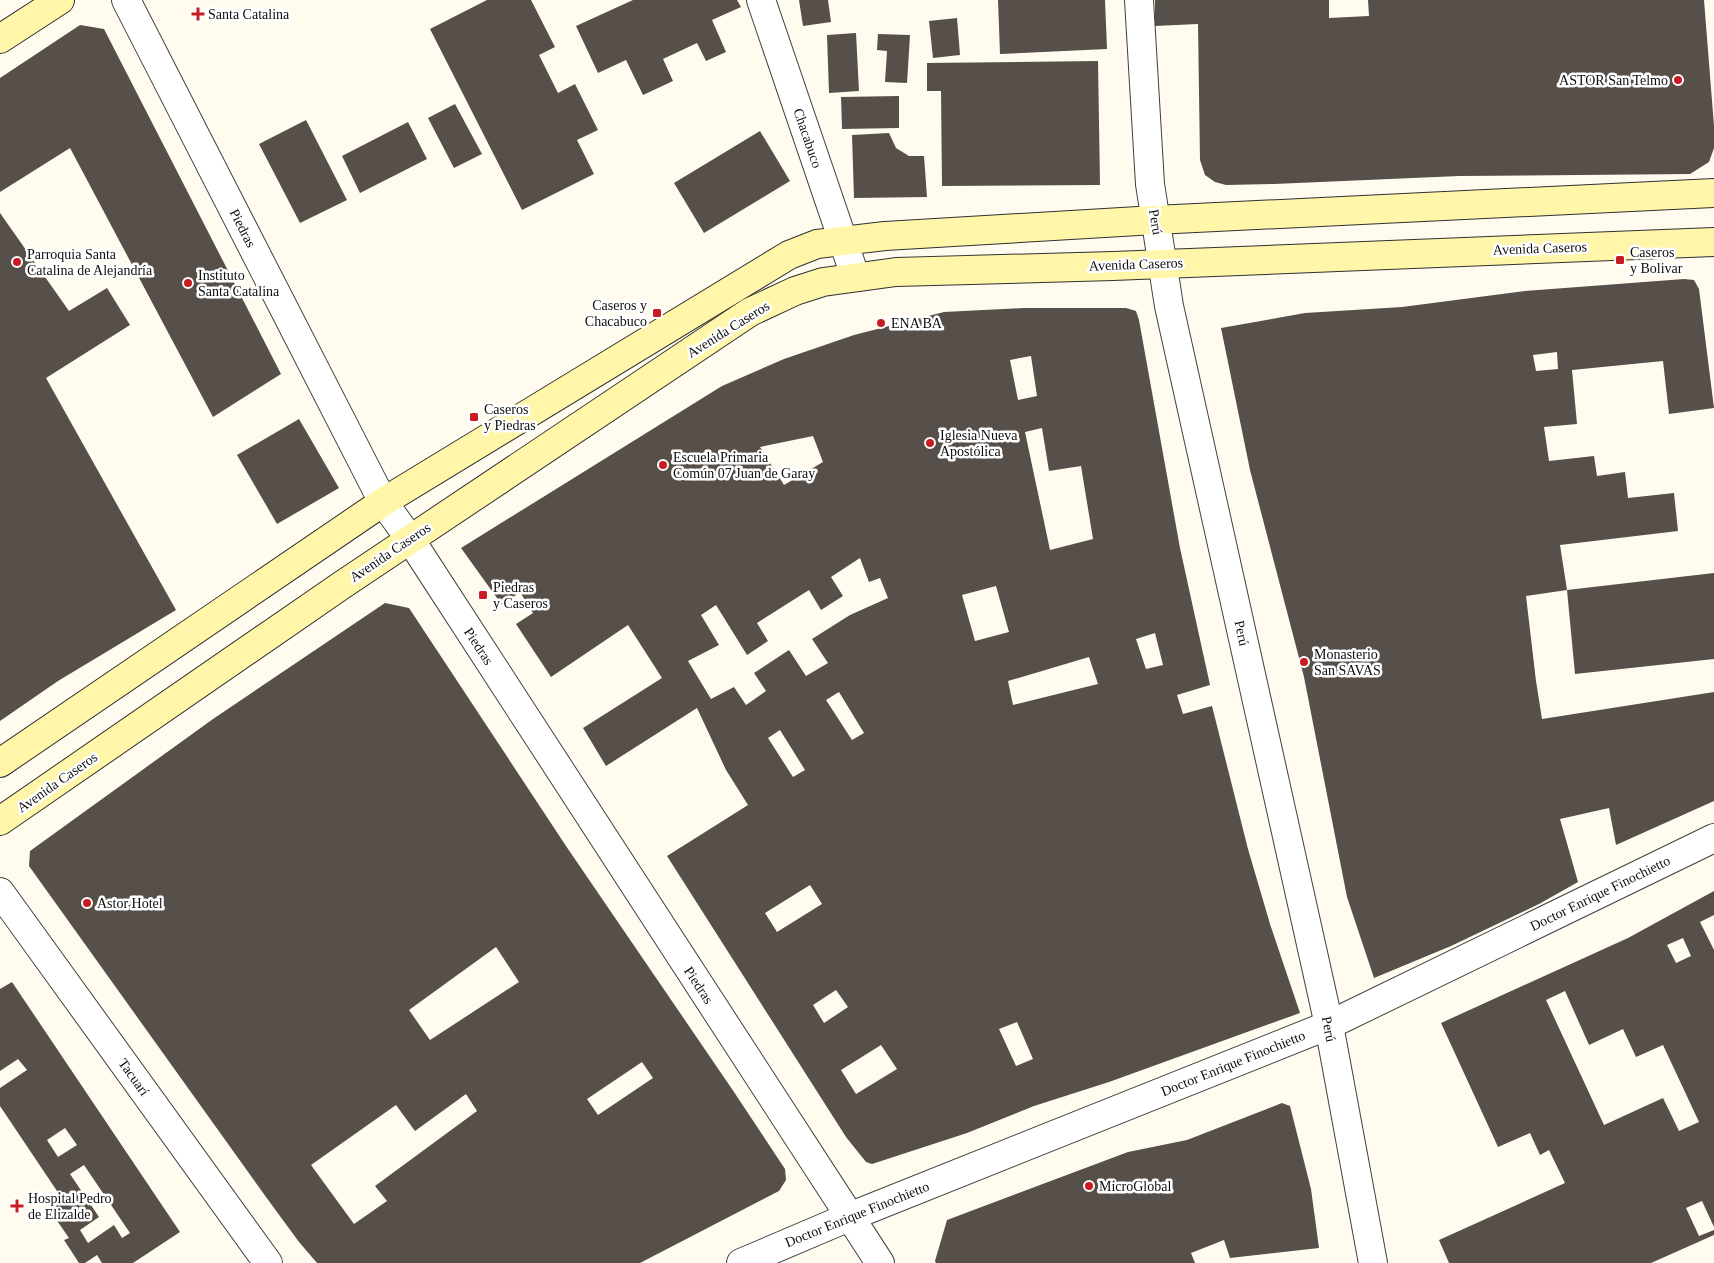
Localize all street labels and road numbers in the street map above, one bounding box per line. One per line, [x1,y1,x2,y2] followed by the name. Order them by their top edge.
[790,106,825,170] street label: Chacabuco
[227,206,259,250] street label: Piedras
[1146,208,1165,236] street label: Perú
[1493,239,1587,258] street label: Avenida Caseros
[1089,255,1183,274] street label: Avenida Caseros
[684,298,772,361] street label: Avenida Caseros
[347,520,434,585] street label: Avenida Caseros
[1232,619,1252,647] street label: Perú
[461,625,496,668] street label: Piedras
[14,749,100,816] street label: Avenida Caseros
[1528,853,1673,934] street label: Doctor Enrique Finochietto
[681,964,716,1007] street label: Piedras
[1319,1015,1338,1043] street label: Perú
[1159,1028,1307,1099] street label: Doctor Enrique Finochietto
[115,1056,152,1099] street label: Tacuarí
[783,1179,931,1250] street label: Doctor Enrique Finochietto

